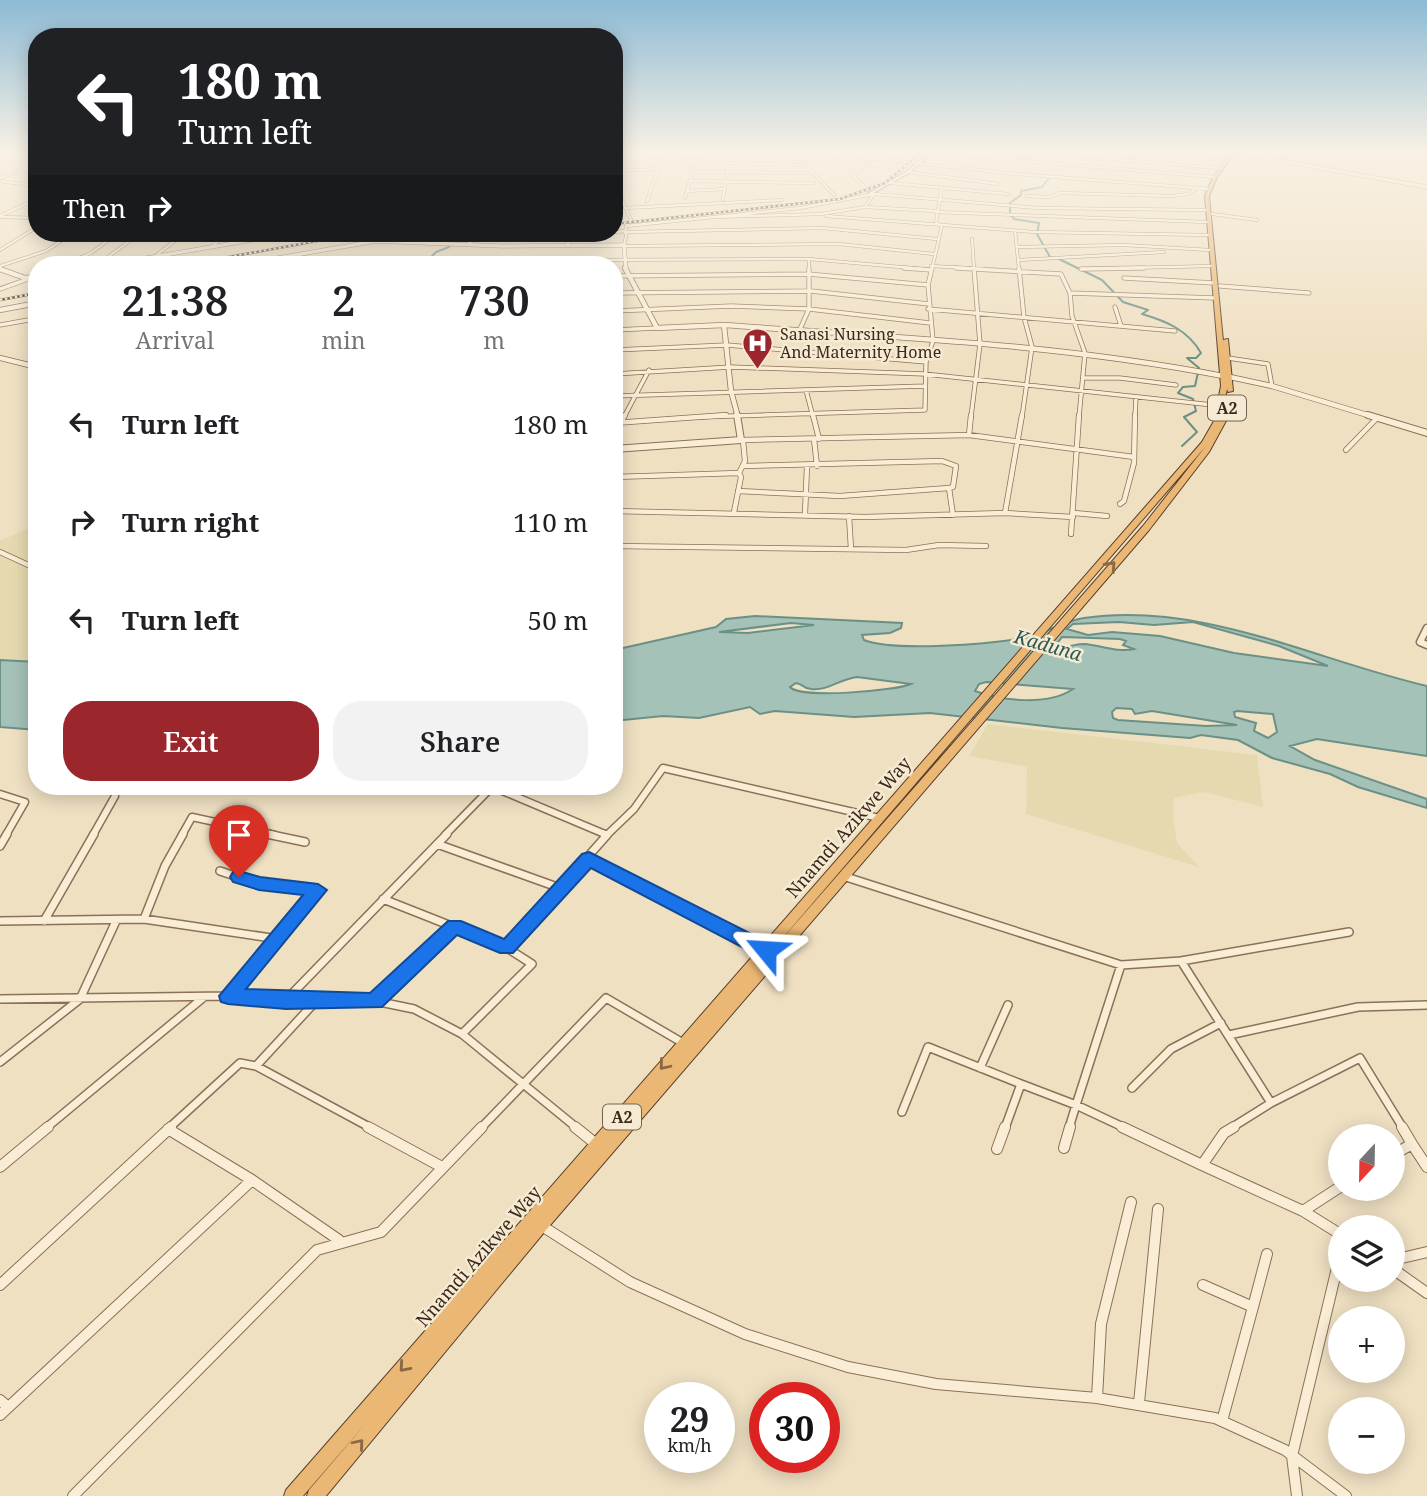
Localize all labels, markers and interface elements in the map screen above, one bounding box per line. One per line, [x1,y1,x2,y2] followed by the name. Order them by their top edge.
[178,47,322,113] text: 180 m
[63,56,154,147] icon: left
[178,110,312,153] text: Turn left
[140,189,178,227] icon: right
[63,190,126,226] text: Then
[121,271,228,328] text: 21:38
[332,271,355,328] text: 2
[459,271,530,328] text: 730
[780,323,941,363] place label: Sanasi Nursing And Maternity Home
[135,324,214,356] text: Arrival
[322,324,366,356] text: min
[483,324,505,356] text: m
[740,326,774,370] hospital icon: Sanasi Nursing And Maternity Home
[1208,396,1246,420] road number: A2
[63,405,101,443] icon: left
[122,406,239,442] text: Turn left
[513,406,588,442] text: 180 m
[63,503,101,541] icon: right
[122,504,259,540] text: Turn right
[513,504,588,540] text: 110 m
[1103,561,1115,574] one-way arrow
[63,601,101,639] icon: left
[122,602,239,638] text: Turn left
[528,602,588,638] text: 50 m
[1010,623,1085,667] water label: Kaduna
[63,701,319,781] button: Exit
[333,701,588,781] button: Share
[780,751,916,903] street label: Nnamdi Azikwe Way
[209,805,269,877] pin
[220,816,258,854] icon: arrive
[729,913,803,987] position arrow
[660,1058,673,1070] one-way arrow
[603,1105,641,1130] road number: A2
[1328,1124,1405,1200] north arrow
[1328,1124,1405,1474] map controls
[410,1180,546,1332] street label: Nnamdi Azikwe Way
[1328,1215,1405,1292] button: layers
[1328,1306,1405,1383] button: +
[400,1359,412,1372] one-way arrow
[749,1382,840,1473] speed limit sign: 30
[670,1395,709,1442] text: 29
[1328,1397,1405,1474] button: −
[667,1433,712,1457] text: km/h
[351,1439,363,1452] one-way arrow

